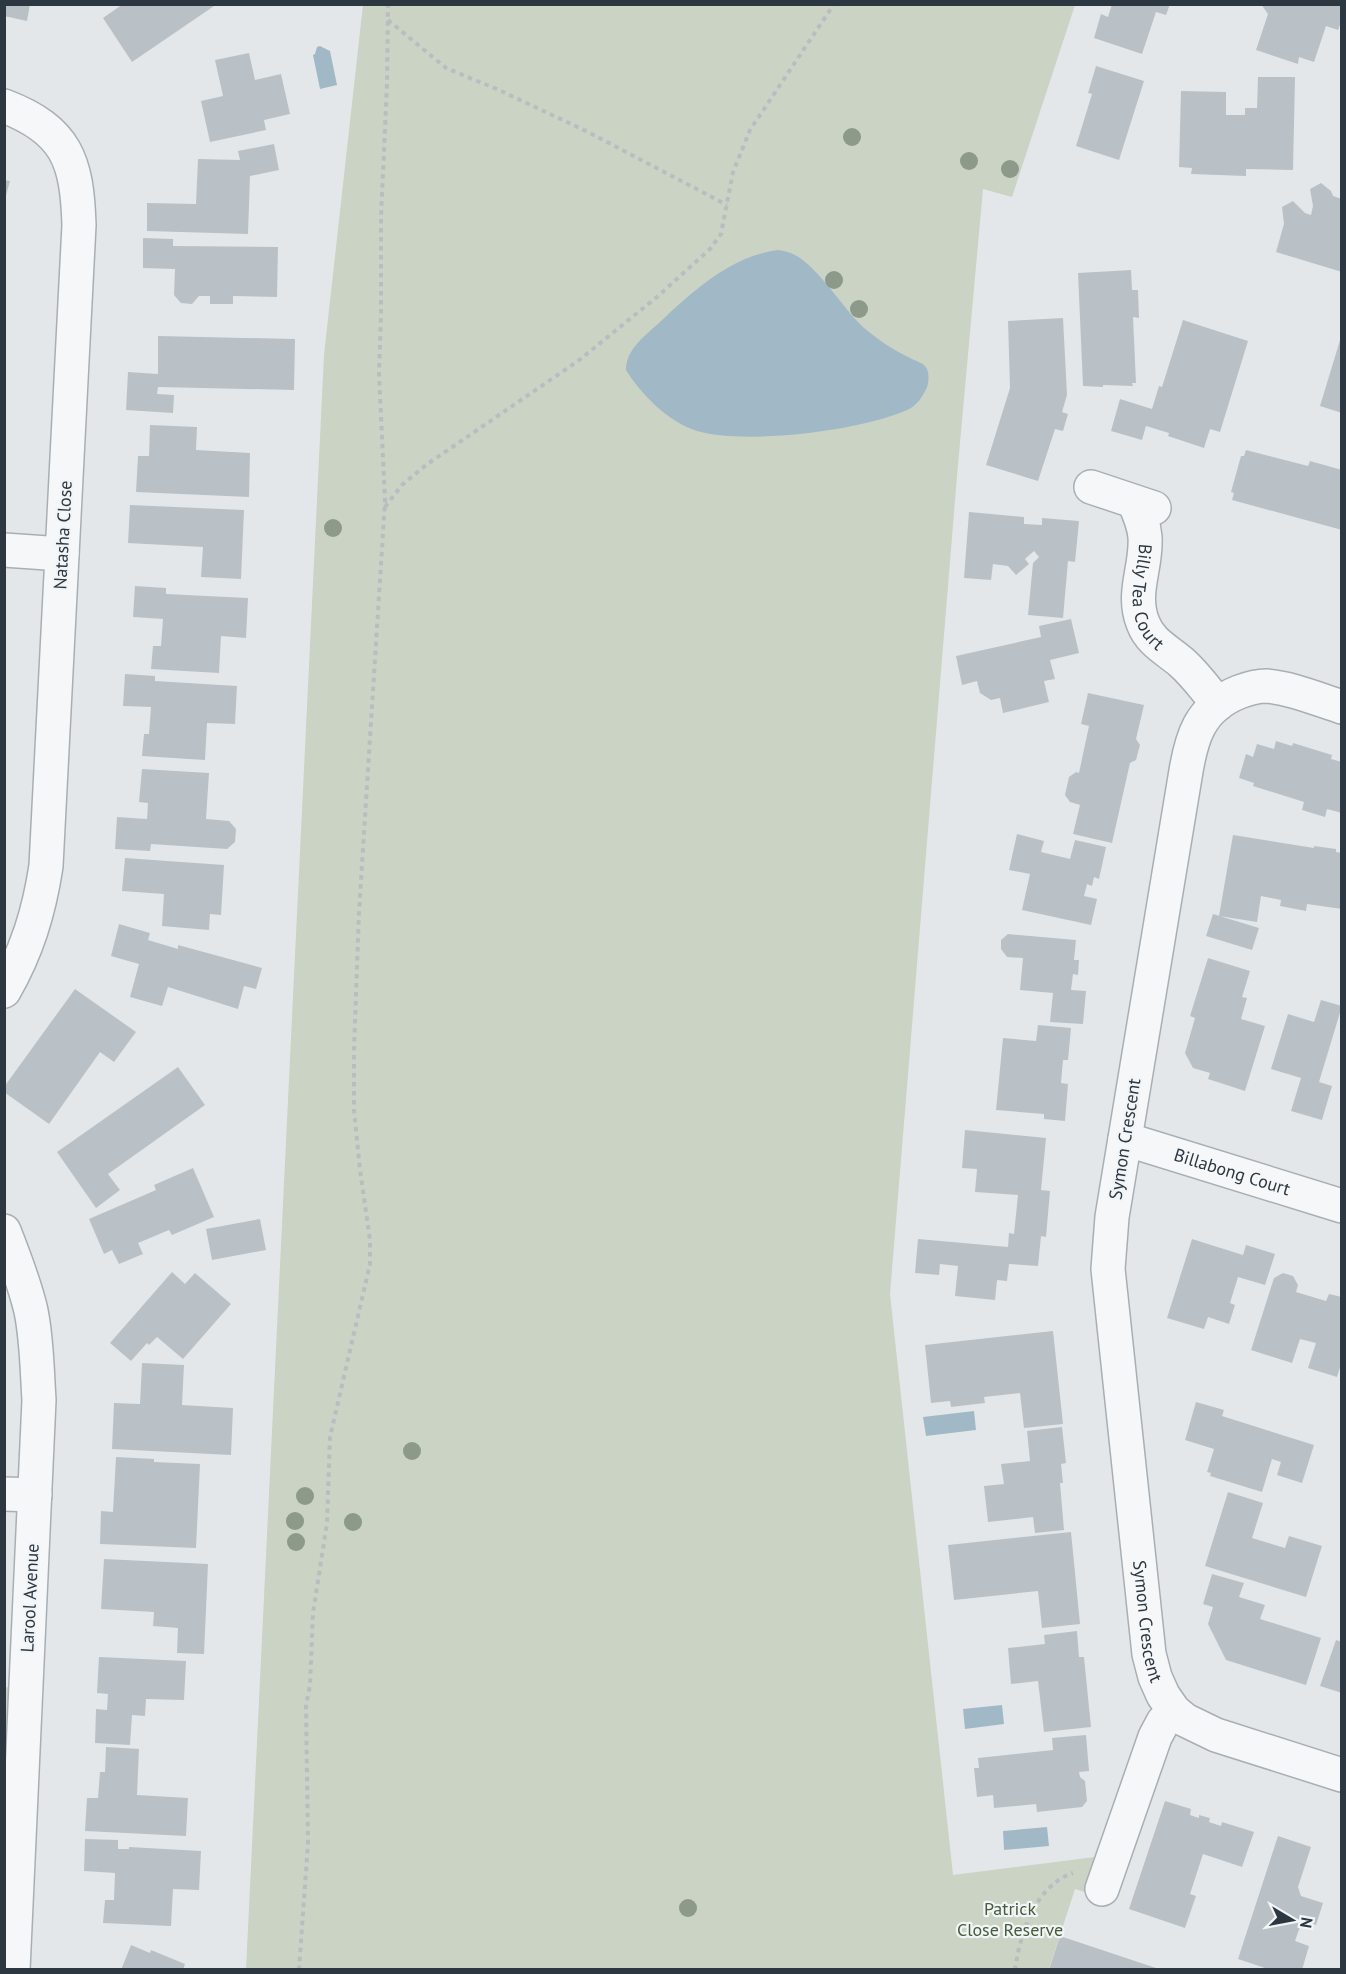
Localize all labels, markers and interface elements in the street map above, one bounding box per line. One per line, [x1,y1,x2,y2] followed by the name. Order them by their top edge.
[48,480,77,590] street label: Natasha Close
[1127,543,1169,655] street label: Billy Tea Court
[1104,1077,1145,1201] street label: Symon Crescent
[1171,1143,1293,1200] street label: Billabong Court
[15,1543,44,1653] street label: Larool Avenue
[1128,1559,1168,1686] street label: Symon Crescent
[1262,1890,1322,1950] north arrow
[957,1897,1063,1941] park label: Patrick Close Reserve
[1296,1916,1318,1930] text: N

